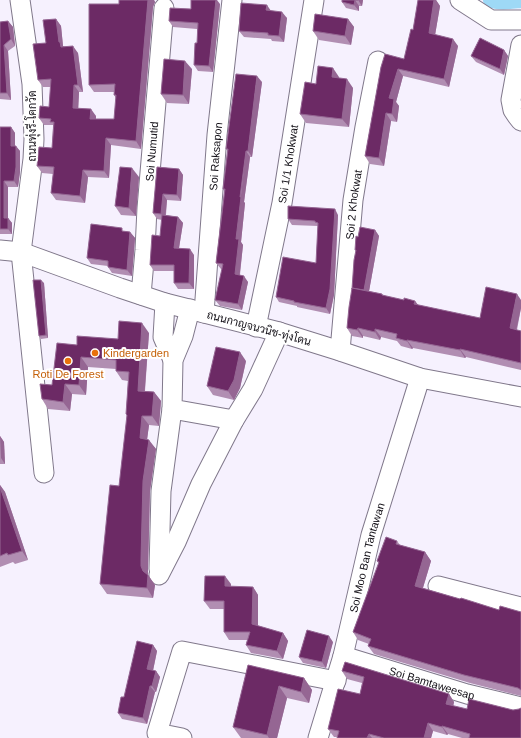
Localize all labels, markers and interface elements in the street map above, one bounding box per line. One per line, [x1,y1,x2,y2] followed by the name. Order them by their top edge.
[24,91,41,161] street label: ถนนทุ่งรี-โคกวัด
[143,121,160,182] street label: Soi Numutid
[207,122,224,191] street label: Soi Raksapon
[276,124,300,204] street label: Soi 1/1 Khokwat
[344,169,364,240] street label: Soi 2 Khokwat
[205,306,313,351] street label: ถนนกาญจนวนิช-ทุ่งโดน
[103,347,169,359] place label: Kindergarden
[90,348,100,358] marker: Kindergarden
[63,356,73,366] marker: Roti De Forest
[33,368,103,380] place label: Roti De Forest
[347,501,387,614] street label: Soi Moo Ban Tantawan
[388,665,476,702] street label: Soi Bamtaweesap

